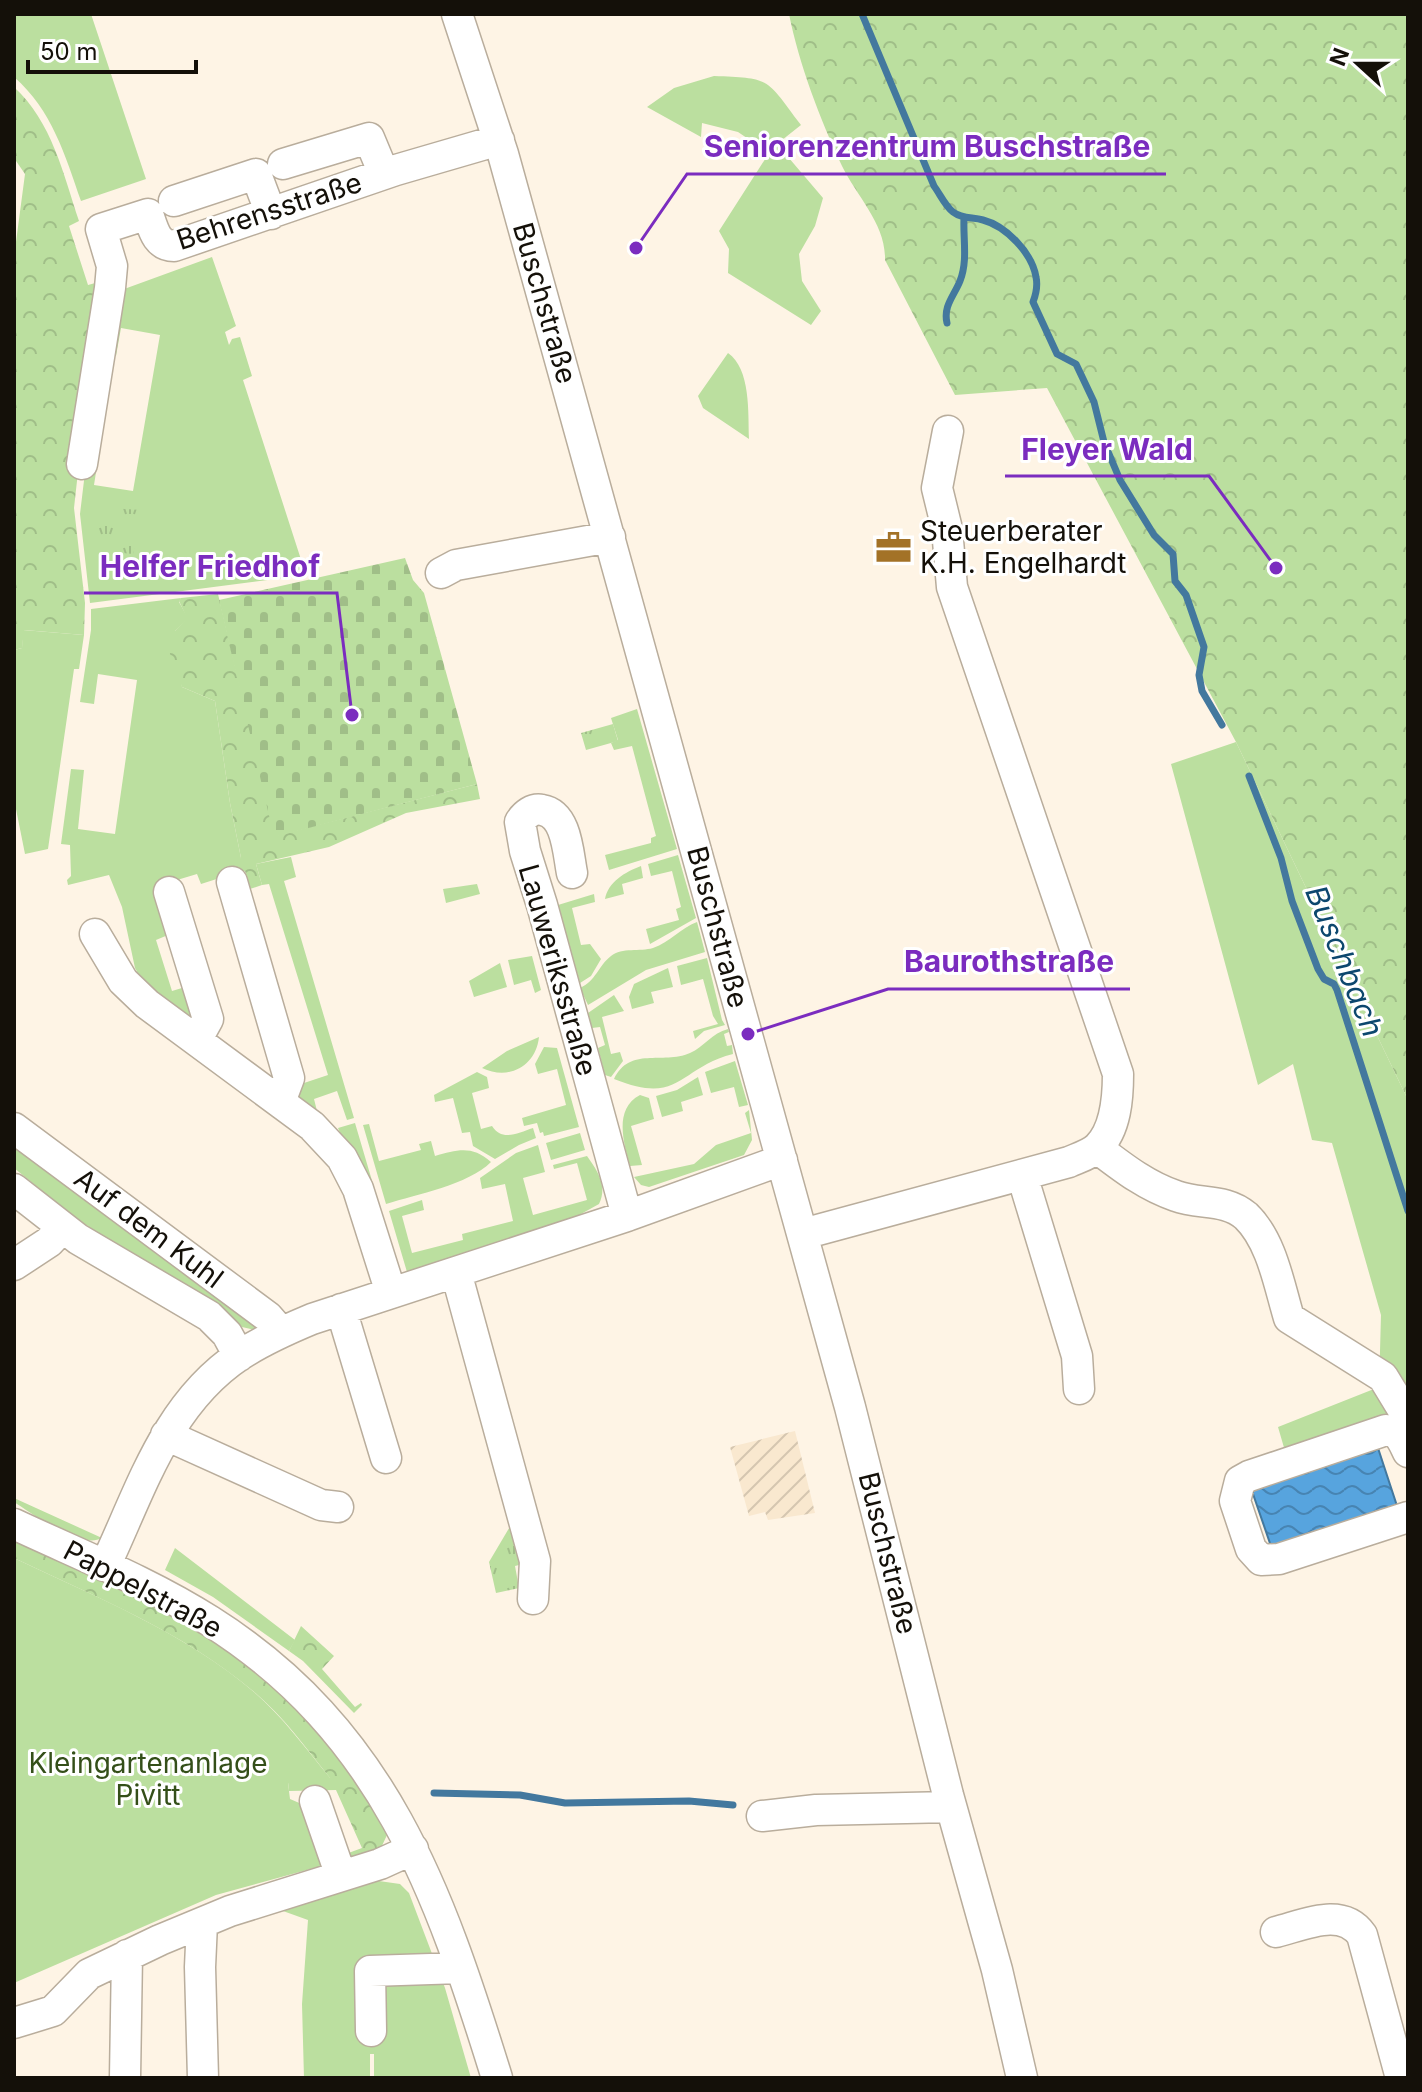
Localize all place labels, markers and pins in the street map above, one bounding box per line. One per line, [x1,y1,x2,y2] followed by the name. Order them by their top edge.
[687,120,1166,174] callout: Seniorenzentrum Buschstraße
[1005,422,1209,476] callout: Fleyer Wald
[920,514,1126,580] place label: Steuerberater K.H. Engelhardt
[875,528,913,566] office icon: Steuerberater K.H. Engelhardt
[84,539,337,593] callout: Helfer Friedhof
[888,935,1130,989] callout: Baurothstraße

